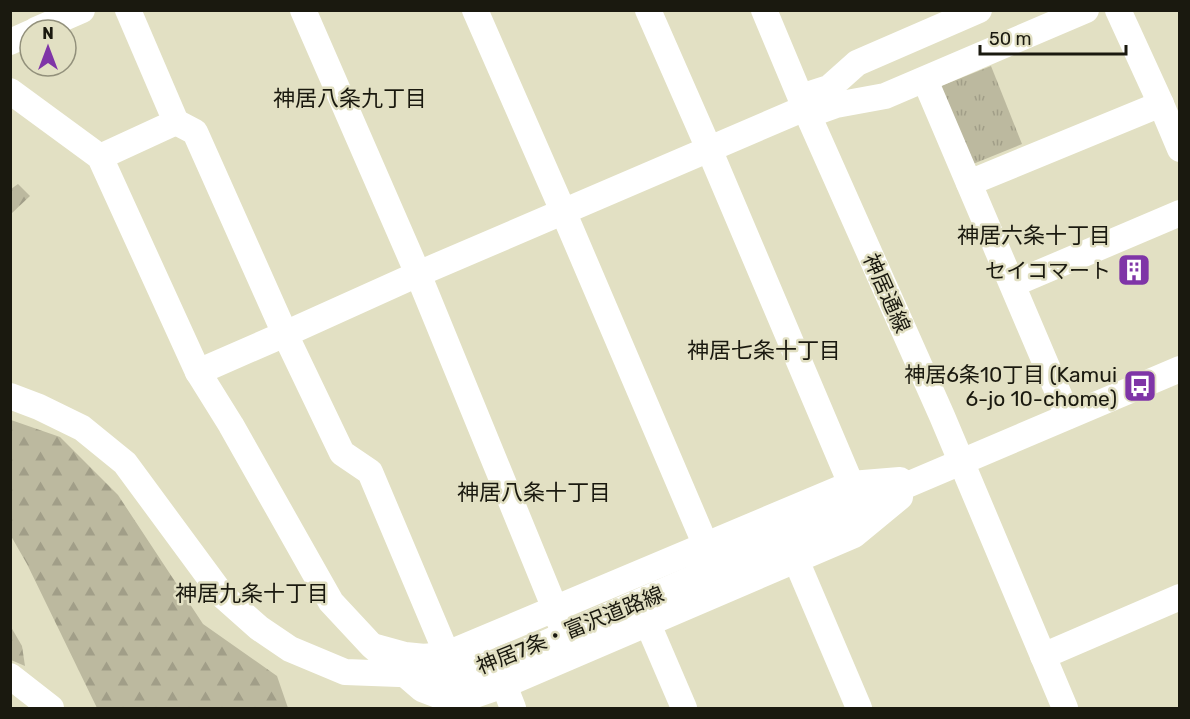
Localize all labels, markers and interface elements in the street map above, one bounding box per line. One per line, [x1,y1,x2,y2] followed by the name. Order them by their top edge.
[18,18,78,78] north arrow
[980,18,1126,56] scale bar
[42,24,54,43] text: N
[989,28,1032,50] text: 50 m
[273,85,427,112] district label: 神居八条九丁目
[957,222,1111,249] district label: 神居六条十丁目
[858,250,916,336] street label: 神居通線
[1116,252,1152,288] building icon: セイコマート
[985,258,1111,283] place label: セイコマート
[687,337,841,364] district label: 神居七条十丁目
[904,362,1117,411] place label: 神居6条10丁目 (Kamui 6-jo 10-chome)
[1122,368,1158,404] bus stop icon: 神居6条10丁目 (Kamui 6-jo 10-chome)
[457,479,611,506] district label: 神居八条十丁目
[175,580,329,607] district label: 神居九条十丁目
[473,581,667,679] street label: 神居7条・富沢道路線

